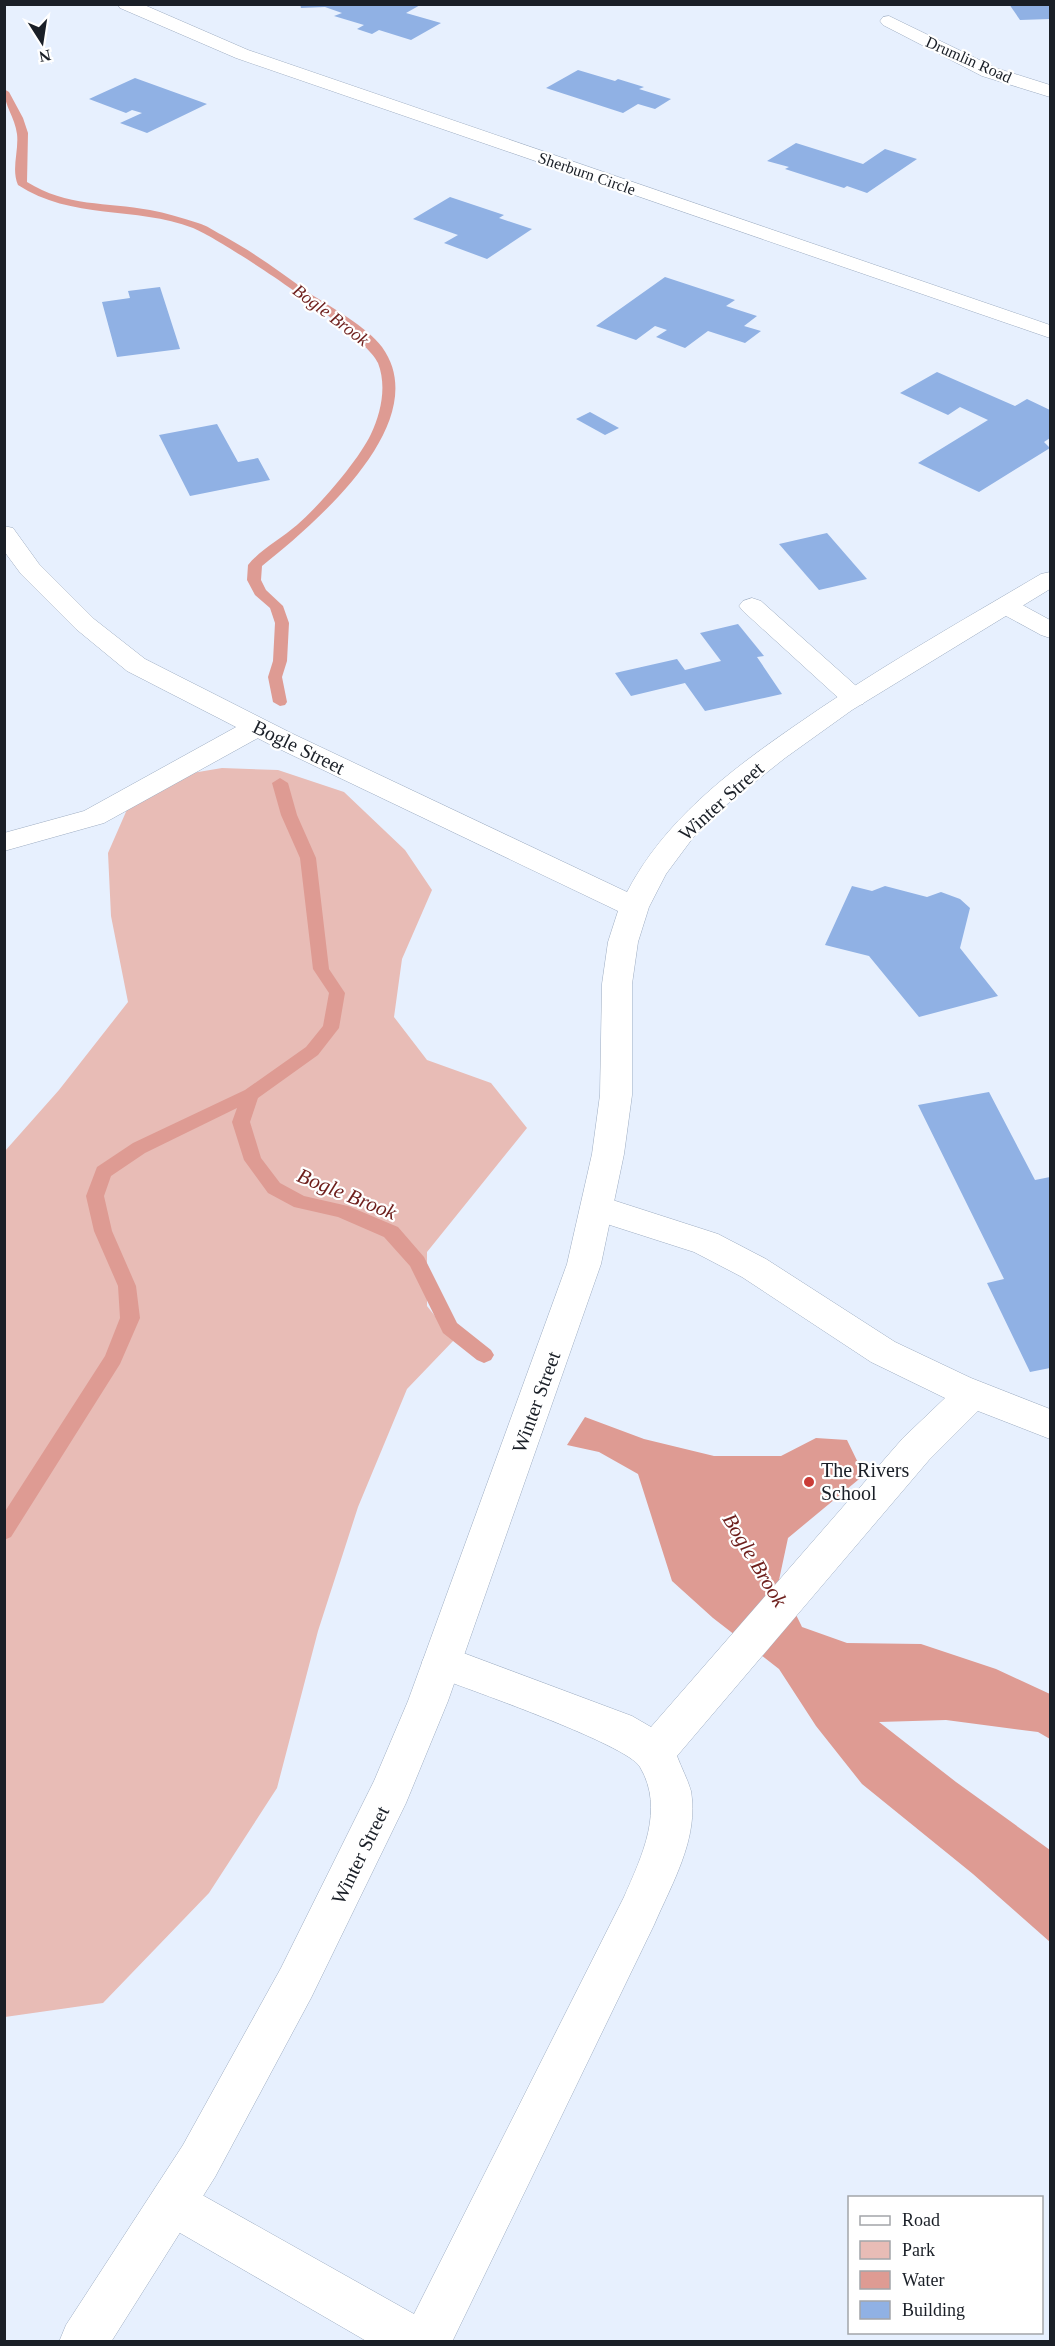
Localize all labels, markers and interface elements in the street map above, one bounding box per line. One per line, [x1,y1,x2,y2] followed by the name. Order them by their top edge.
[12,12,72,72] north arrow
[923,33,1014,86] street label: Drumlin Road
[37,47,52,66] text: N
[536,149,638,198] street label: Sherburn Circle
[289,280,374,351] water label: Bogle Brook
[249,715,349,780] street label: Bogle Street
[674,757,768,845] street label: Winter Street
[294,1163,401,1225] water label: Bogle Brook
[507,1348,565,1456] street label: Winter Street
[821,1459,910,1504] place label: The Rivers School
[802,1475,816,1489] marker: The Rivers School
[718,1509,793,1612] water label: Bogle Brook
[327,1802,393,1908] street label: Winter Street
[848,2196,1043,2334] legend
[902,2210,940,2230] text: Road
[902,2240,935,2260] text: Park
[902,2270,945,2290] text: Water
[902,2300,965,2320] text: Building

